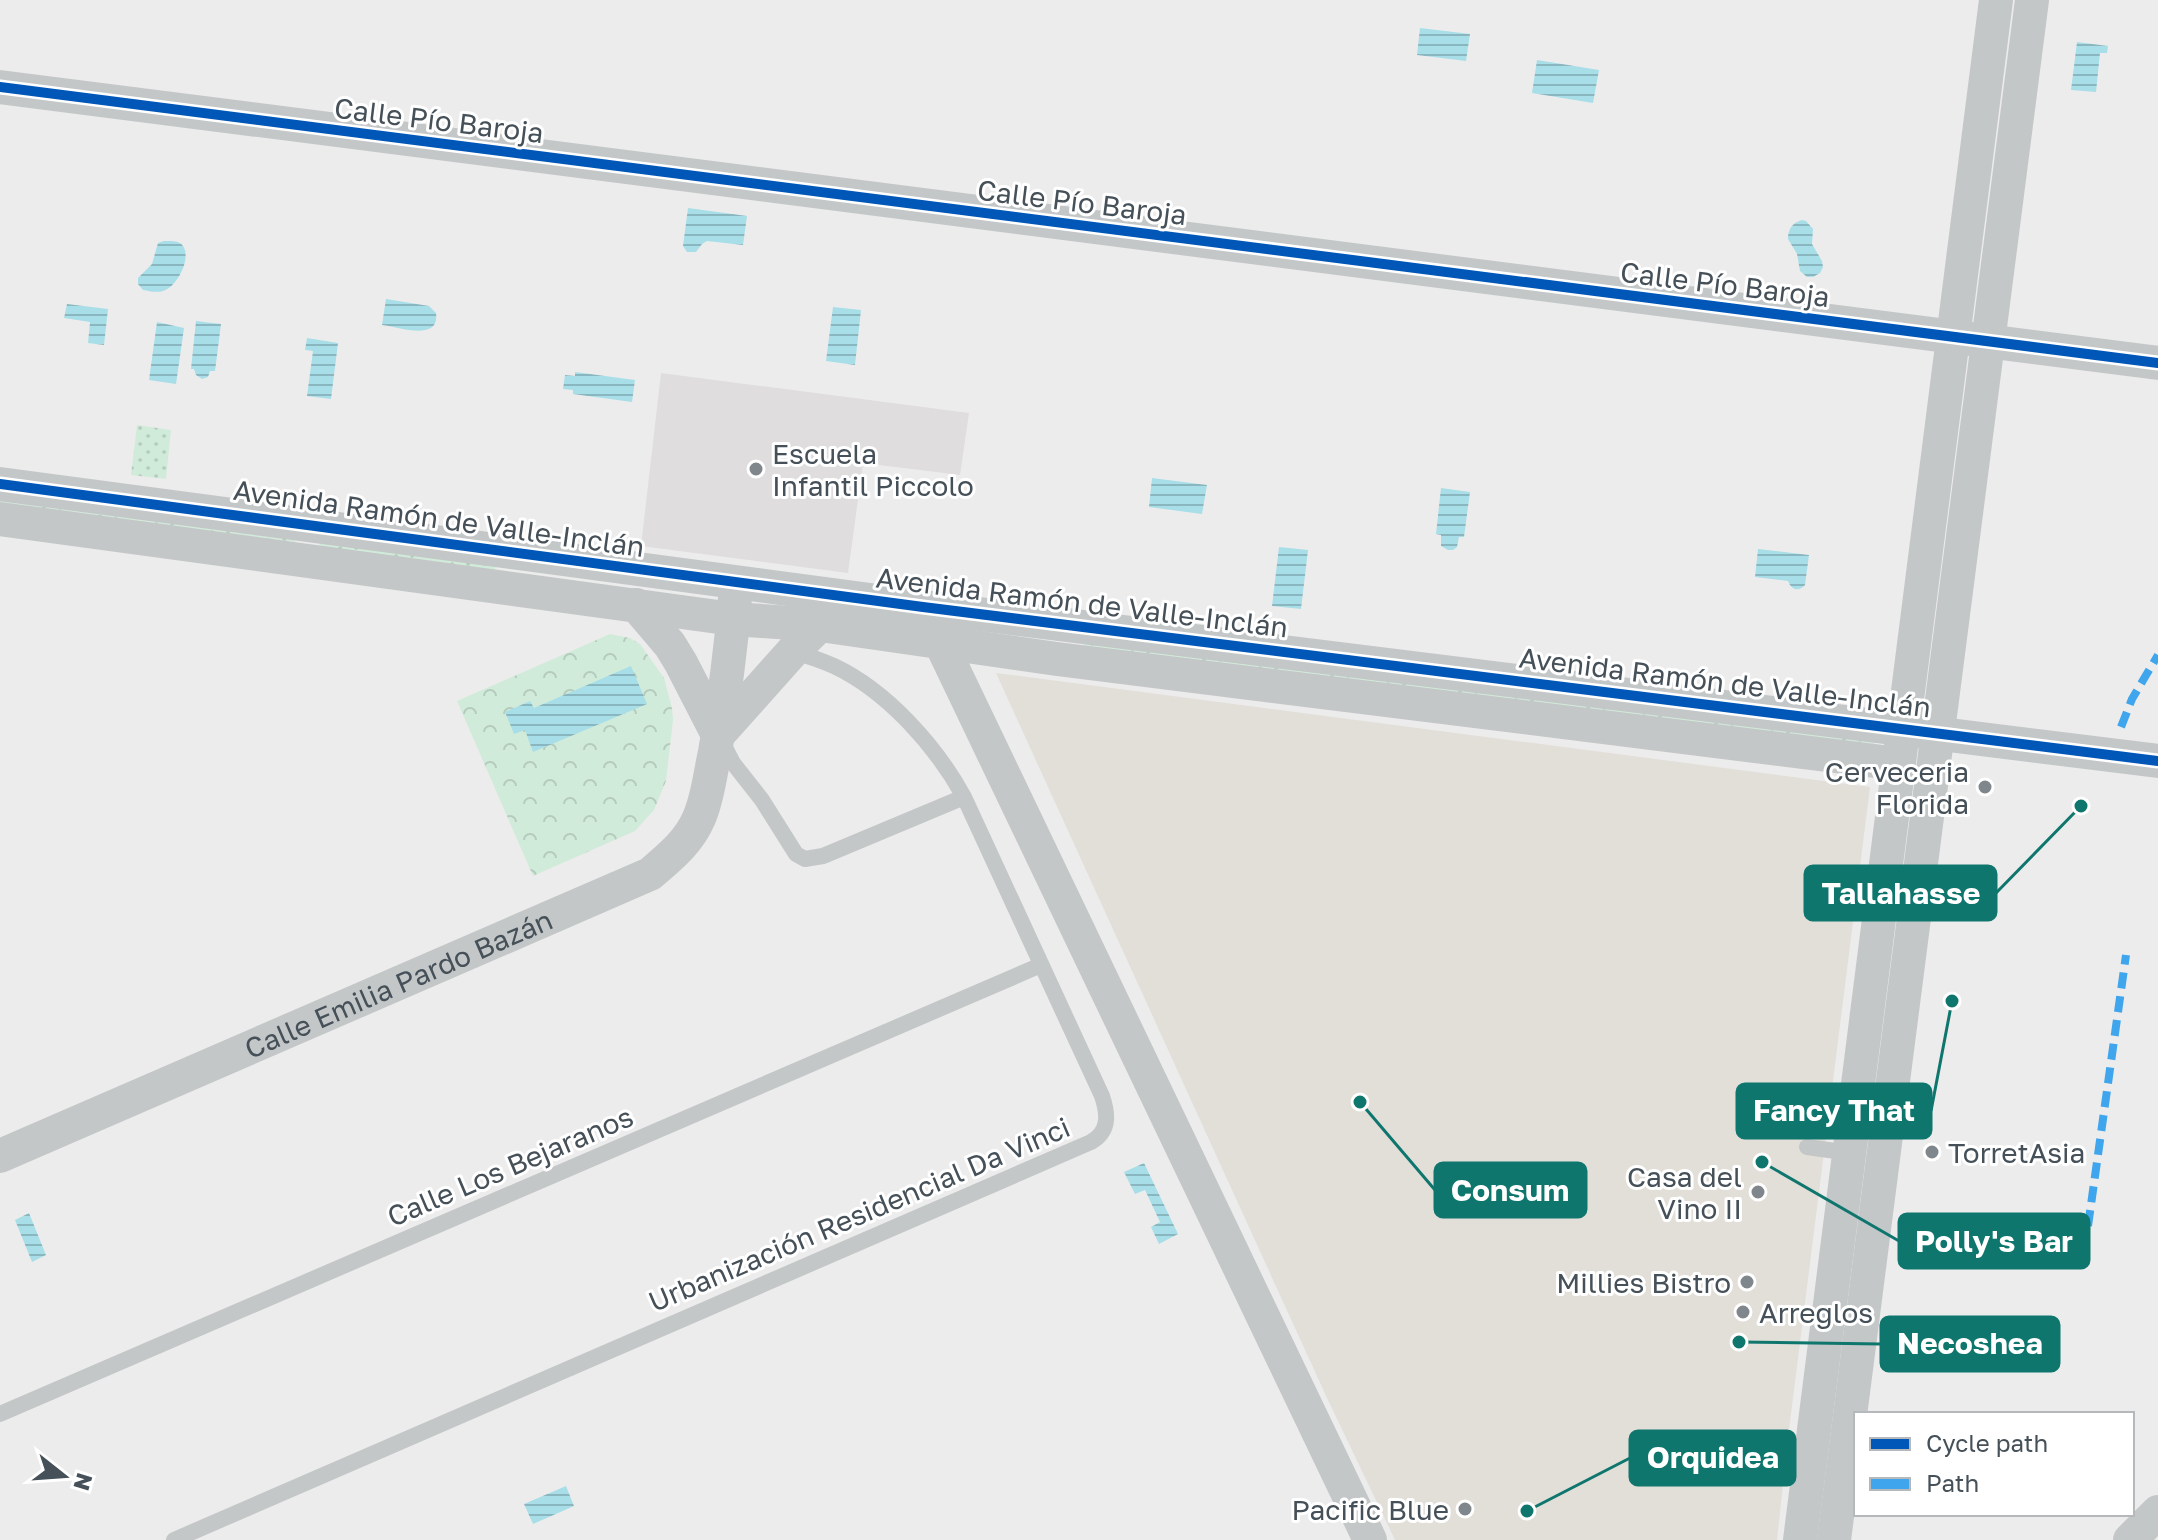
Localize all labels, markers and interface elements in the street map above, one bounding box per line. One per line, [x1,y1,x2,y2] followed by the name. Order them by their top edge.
[332,91,546,149] street label: Calle Pío Baroja
[975,173,1189,231] street label: Calle Pío Baroja
[1618,255,1832,313] street label: Calle Pío Baroja
[772,437,974,502] place label: Escuela Infantil Piccolo
[747,460,765,478] marker: Escuela Infantil Piccolo
[231,473,647,563] street label: Avenida Ramón de Valle-Inclán
[874,560,1290,644] street label: Avenida Ramón de Valle-Inclán
[1517,640,1933,724] street label: Avenida Ramón de Valle-Inclán
[1825,755,1969,820] place label: Cerveceria Florida
[1976,778,1994,796] marker: Cerveceria Florida
[1805,866,1996,920] callout: Tallahasse
[1822,875,1980,911] text: Tallahasse
[239,902,557,1064] street label: Calle Emilia Pardo Bazán
[1737,1084,1931,1138] callout: Fancy That
[1753,1092,1915,1128] text: Fancy That
[382,1099,638,1233] street label: Calle Los Bejaranos
[643,1110,1075,1318] street label: Urbanización Residencial Da Vinci
[1948,1136,2085,1169] place label: TorretAsia
[1923,1143,1941,1161] marker: TorretAsia
[1627,1160,1742,1225] place label: Casa del Vino II
[1435,1163,1586,1217] callout: Consum
[1451,1172,1569,1208] text: Consum
[1749,1183,1767,1201] marker: Casa del Vino II
[1899,1214,2089,1268] callout: Polly's Bar
[1915,1223,2073,1259] text: Polly's Bar
[1556,1266,1731,1299] place label: Millies Bistro
[1738,1273,1756,1291] marker: Millies Bistro
[1759,1296,1873,1329] place label: Arreglos
[1734,1303,1752,1321] marker: Arreglos
[1881,1317,2059,1371] callout: Necoshea
[1897,1325,2043,1361] text: Necoshea
[1854,1412,2134,1516] legend
[1926,1428,2048,1457] text: Cycle path
[1630,1431,1795,1485] callout: Orquidea
[24,1436,104,1516] north arrow
[1647,1439,1779,1475] text: Orquidea
[1926,1468,1979,1497] text: Path
[68,1470,99,1494] text: N
[1291,1493,1449,1526] place label: Pacific Blue
[1456,1500,1474,1518] marker: Pacific Blue

